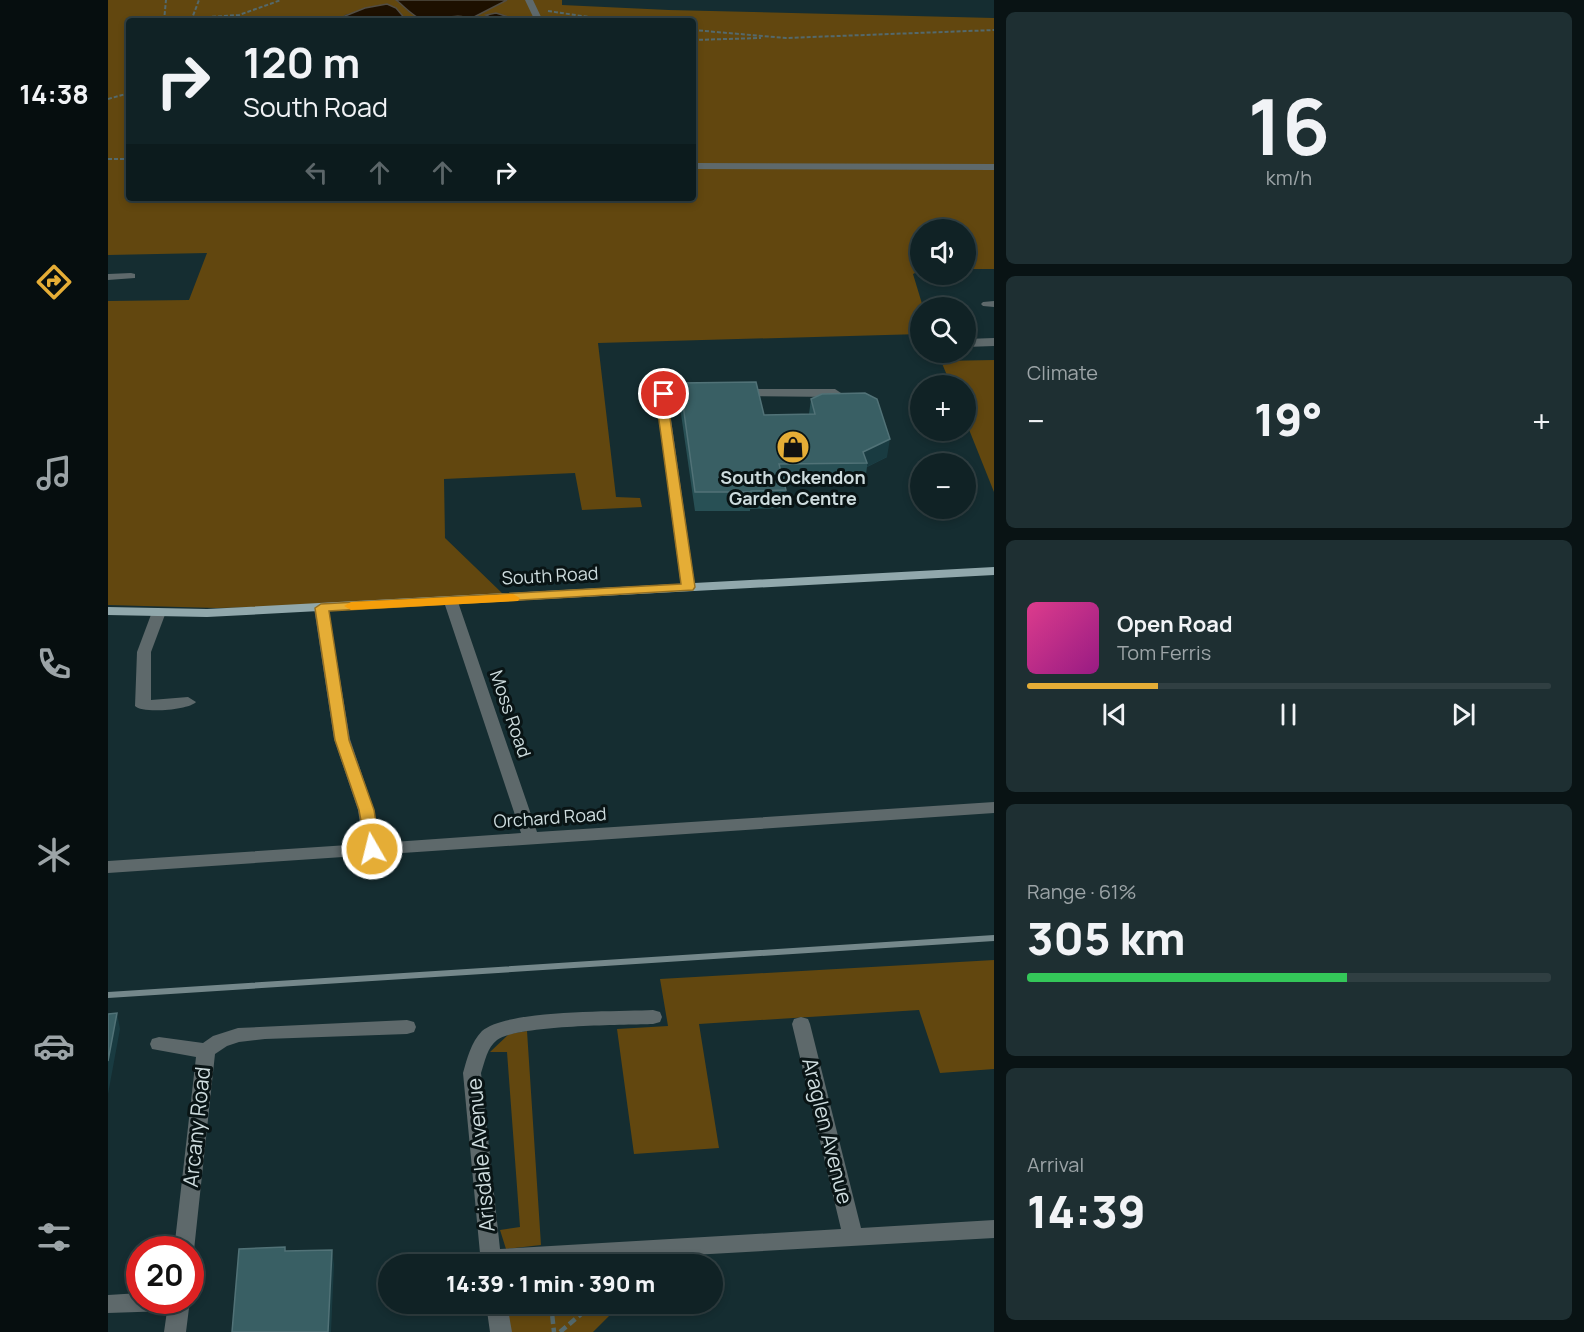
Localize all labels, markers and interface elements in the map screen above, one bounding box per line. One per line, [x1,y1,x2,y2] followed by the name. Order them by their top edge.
[243,33,360,91] text: 120 m
[144,42,222,120] icon: right
[1248,72,1330,178] text: 16
[19,75,89,112] text: 14:38
[243,88,388,125] text: South Road
[300,156,333,189] icon: left
[363,156,396,189] icon: ahead
[426,156,459,189] icon: ahead
[489,156,522,189] icon: right
[1266,164,1312,191] text: km/h
[910,219,976,519] map controls
[910,219,976,285] button: sound
[33,261,75,303] icon: directions
[910,297,976,363] button: search
[1027,359,1098,386] text: Climate
[638,368,689,419] pin
[910,375,976,441] button: +
[647,377,680,410] icon: arrive
[1254,388,1323,450] text: 19°
[1027,398,1045,443] text: −
[1532,398,1551,443] text: +
[775,429,811,465] shop icon: South Ockendon Garden Centre
[33,452,75,494] icon: music
[910,453,976,519] button: −
[720,465,866,510] place label: South Ockendon Garden Centre
[501,560,599,590] street label: South Road
[1117,609,1232,639] text: Open Road
[1117,639,1211,666] text: Tom Ferris
[33,643,75,685] icon: phone
[485,667,537,761] street label: Moss Road
[1098,698,1131,731] icon: previous
[1272,698,1305,731] icon: pause
[1447,698,1480,731] icon: next
[493,801,607,833] street label: Orchard Road
[340,817,404,881] position arrow
[33,834,75,876] icon: climate
[1027,878,1137,905] text: Range · 61%
[1027,907,1186,969] text: 305 km
[33,1025,75,1067] icon: car
[796,1055,860,1207] street label: Araglen Avenue
[176,1065,216,1189] street label: Arcany Road
[459,1077,501,1233] street label: Arisdale Avenue
[1027,1151,1084,1178] text: Arrival
[1027,1180,1146,1242] text: 14:39
[33,1216,75,1258] icon: filters
[126,1236,204,1314] speed limit sign: 20
[446,1269,655,1299] text: 14:39 · 1 min · 390 m

